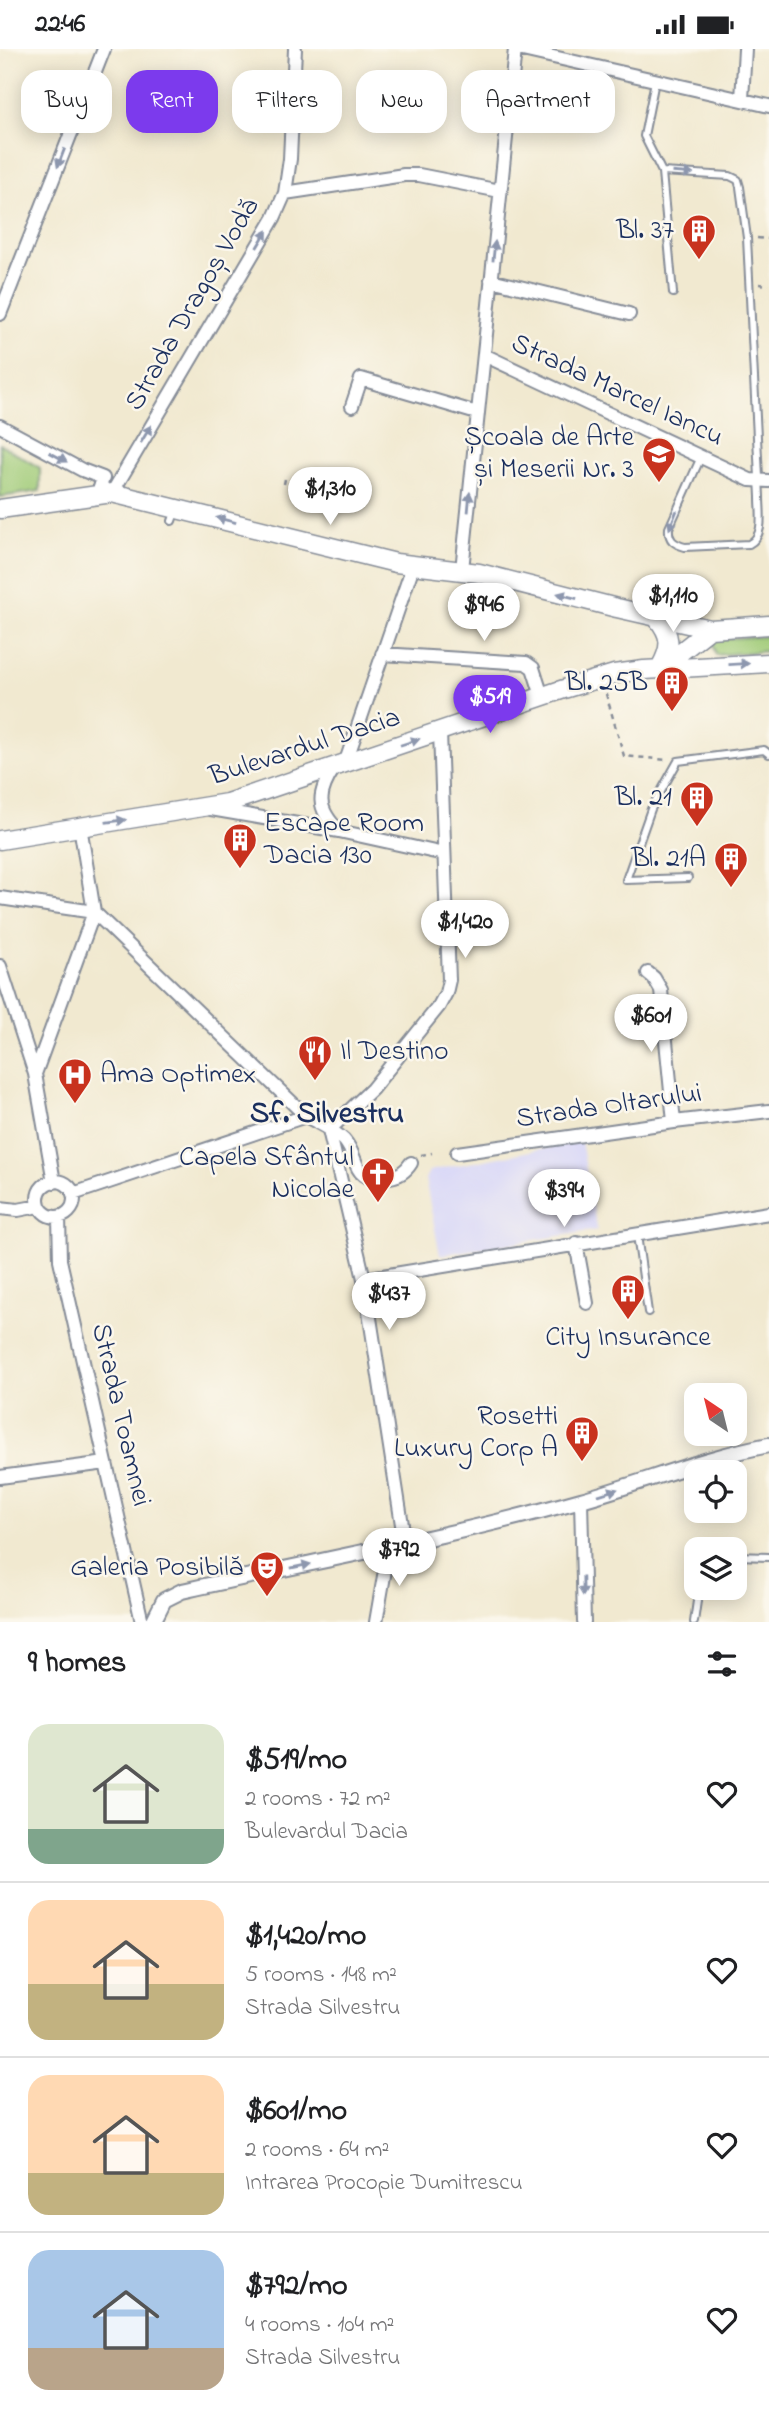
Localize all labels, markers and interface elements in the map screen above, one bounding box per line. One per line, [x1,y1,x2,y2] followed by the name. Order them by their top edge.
[35,6,85,44] text: 22:46
[21,70,112,133] chip: Buy
[126,70,218,133] chip: Rent
[232,70,342,133] chip: Filters
[356,70,447,133] chip: New
[461,70,615,133] chip: Apartment
[55,148,66,169] one-way arrow
[672,168,694,179] one-way arrow
[115,191,271,419] street label: Strada Dragoș Vodă
[615,211,674,252] place label: Bl. 37
[680,212,718,261] building icon: Bl. 37
[256,229,268,248] one-way arrow
[489,240,500,262] one-way arrow
[504,324,730,458] street label: Strada Marcel Iancu
[464,418,634,491] place label: Școala de Arte și Meserii Nr. 3
[140,425,152,444] one-way arrow
[640,435,678,484] school or university icon: Școala de Arte și Meserii Nr. 3
[48,452,68,463] one-way arrow
[273,468,387,527] pin: $1,310
[304,473,356,506] text: $1,310
[464,490,475,512] one-way arrow
[668,509,679,530] one-way arrow
[215,514,237,525] one-way arrow
[616,575,730,634] pin: $1,110
[648,580,698,613] text: $1,110
[443,583,525,643] pin: $946
[464,589,504,622] text: $946
[556,590,577,600] one-way arrow
[729,659,751,670] one-way arrow
[564,663,648,704] place label: Bl. 25B
[653,664,691,713] building icon: Bl. 25B
[449,675,531,735] pin: $519
[469,681,511,714] text: $519
[203,698,406,798] street label: Bulevardul Dacia
[399,736,420,747] one-way arrow
[614,778,672,819] place label: Bl. 21
[678,779,716,828] building icon: Bl. 21
[263,804,424,877] place label: Escape Room Dacia 130
[105,815,127,826] one-way arrow
[221,821,259,870] building icon: Escape Room Dacia 130
[630,839,706,880] place label: Bl. 21A
[712,840,750,889] building icon: Bl. 21A
[408,901,522,960] pin: $1,420
[437,906,493,939] text: $1,420
[610,995,692,1054] pin: $601
[630,1000,672,1033] text: $601
[340,1032,448,1073] place label: Il Destino
[296,1033,334,1082] restaurant icon: Il Destino
[100,1055,256,1096] place label: Ama Optimex
[56,1056,94,1105] hospital icon: Ama Optimex
[514,1074,704,1140] street label: Strada Oltarului
[250,1093,404,1137] district label: Sf. Silvestru
[179,1138,354,1211] place label: Capela Sfântul Nicolae
[359,1155,397,1204] church icon: Capela Sfântul Nicolae
[523,1169,605,1229] pin: $394
[544,1175,584,1208] text: $394
[609,1272,647,1321] building icon: City Insurance
[348,1273,430,1332] pin: $437
[368,1278,410,1311] text: $437
[545,1318,711,1359] place label: City Insurance
[79,1319,161,1511] street label: Strada Toamnei
[684,1383,747,1445] north arrow
[684,1383,747,1600] map controls
[394,1397,558,1470] place label: Rosetti Luxury Corp A
[563,1414,601,1463] building icon: Rosetti Luxury Corp A
[684,1460,747,1523] button: locate
[598,1486,619,1497] one-way arrow
[358,1529,440,1588] pin: $792
[378,1534,420,1567] text: $792
[684,1537,747,1600] button: layers
[70,1548,243,1589] place label: Galeria Posibilă
[248,1549,286,1598] theatre icon: Galeria Posibilă
[290,1560,312,1571] one-way arrow
[577,1575,589,1597] one-way arrow
[28,1642,126,1686] text: 9 homes
[703,1645,741,1683] icon: filters
[245,1739,347,1783] text: $519/mo
[84,1752,168,1836] icon: home
[703,1775,741,1813] icon: heart
[245,1783,391,1816] text: 2 rooms · 72 m²
[245,1816,408,1849] text: Bulevardul Dacia
[245,1915,366,1959] text: $1,420/mo
[84,1928,168,2012] icon: home
[703,1951,741,1989] icon: heart
[245,1959,397,1992] text: 5 rooms · 148 m²
[245,1992,400,2025] text: Strada Silvestru
[245,2090,347,2134] text: $601/mo
[84,2103,168,2187] icon: home
[703,2126,741,2164] icon: heart
[245,2134,389,2167] text: 2 rooms · 64 m²
[245,2167,523,2200] text: Intrarea Procopie Dumitrescu
[245,2265,348,2309] text: $792/mo
[84,2278,168,2362] icon: home
[703,2301,741,2339] icon: heart
[245,2309,394,2342] text: 4 rooms · 104 m²
[245,2342,400,2375] text: Strada Silvestru

